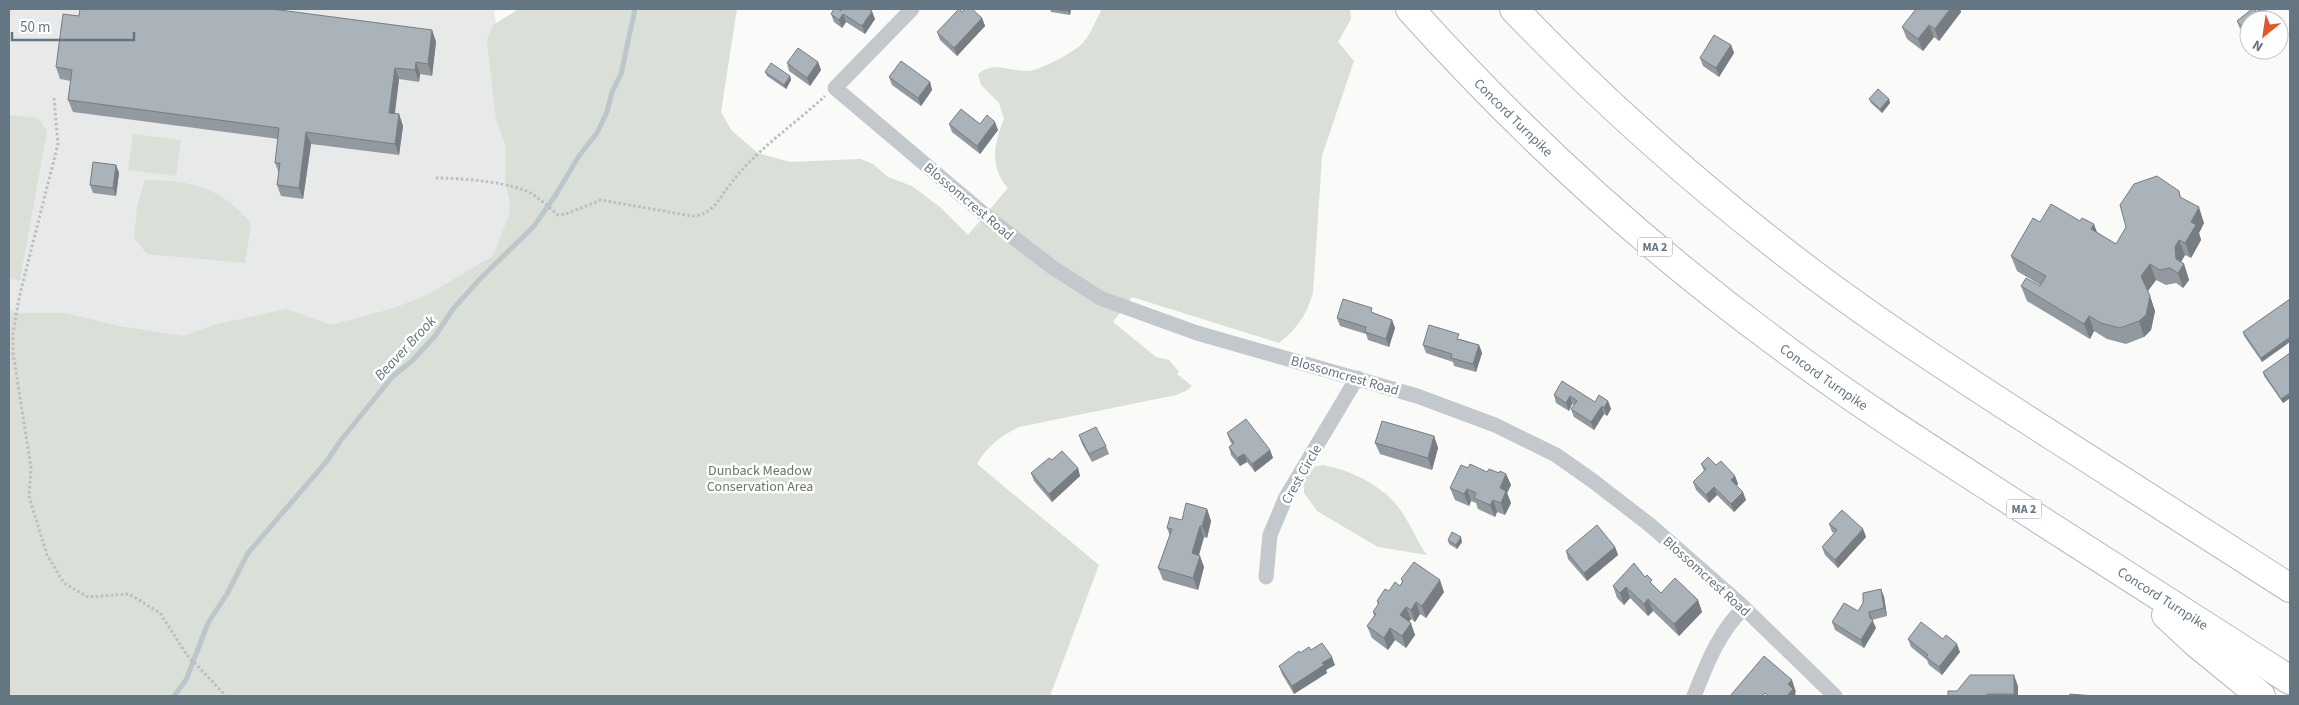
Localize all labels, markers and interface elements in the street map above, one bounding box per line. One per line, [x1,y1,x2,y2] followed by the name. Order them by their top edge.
[12,10,135,42] scale bar
[2239,10,2289,60] north arrow
[20,17,50,38] text: 50 m
[2249,34,2267,56] text: N
[1469,74,1557,162] street label: Concord Turnpike
[919,158,1017,245] street label: Blossomcrest Road
[1638,238,1672,256] road number: MA 2
[370,311,442,385] water label: Beaver Brook
[1775,339,1872,416] street label: Concord Turnpike
[1288,351,1401,401] street label: Blossomcrest Road
[1277,441,1327,508] street label: Crest Circle
[707,461,813,497] park label: Dunback Meadow Conservation Area
[2006,499,2042,518] road number: MA 2
[1658,532,1754,621] street label: Blossomcrest Road
[2113,563,2212,636] street label: Concord Turnpike

